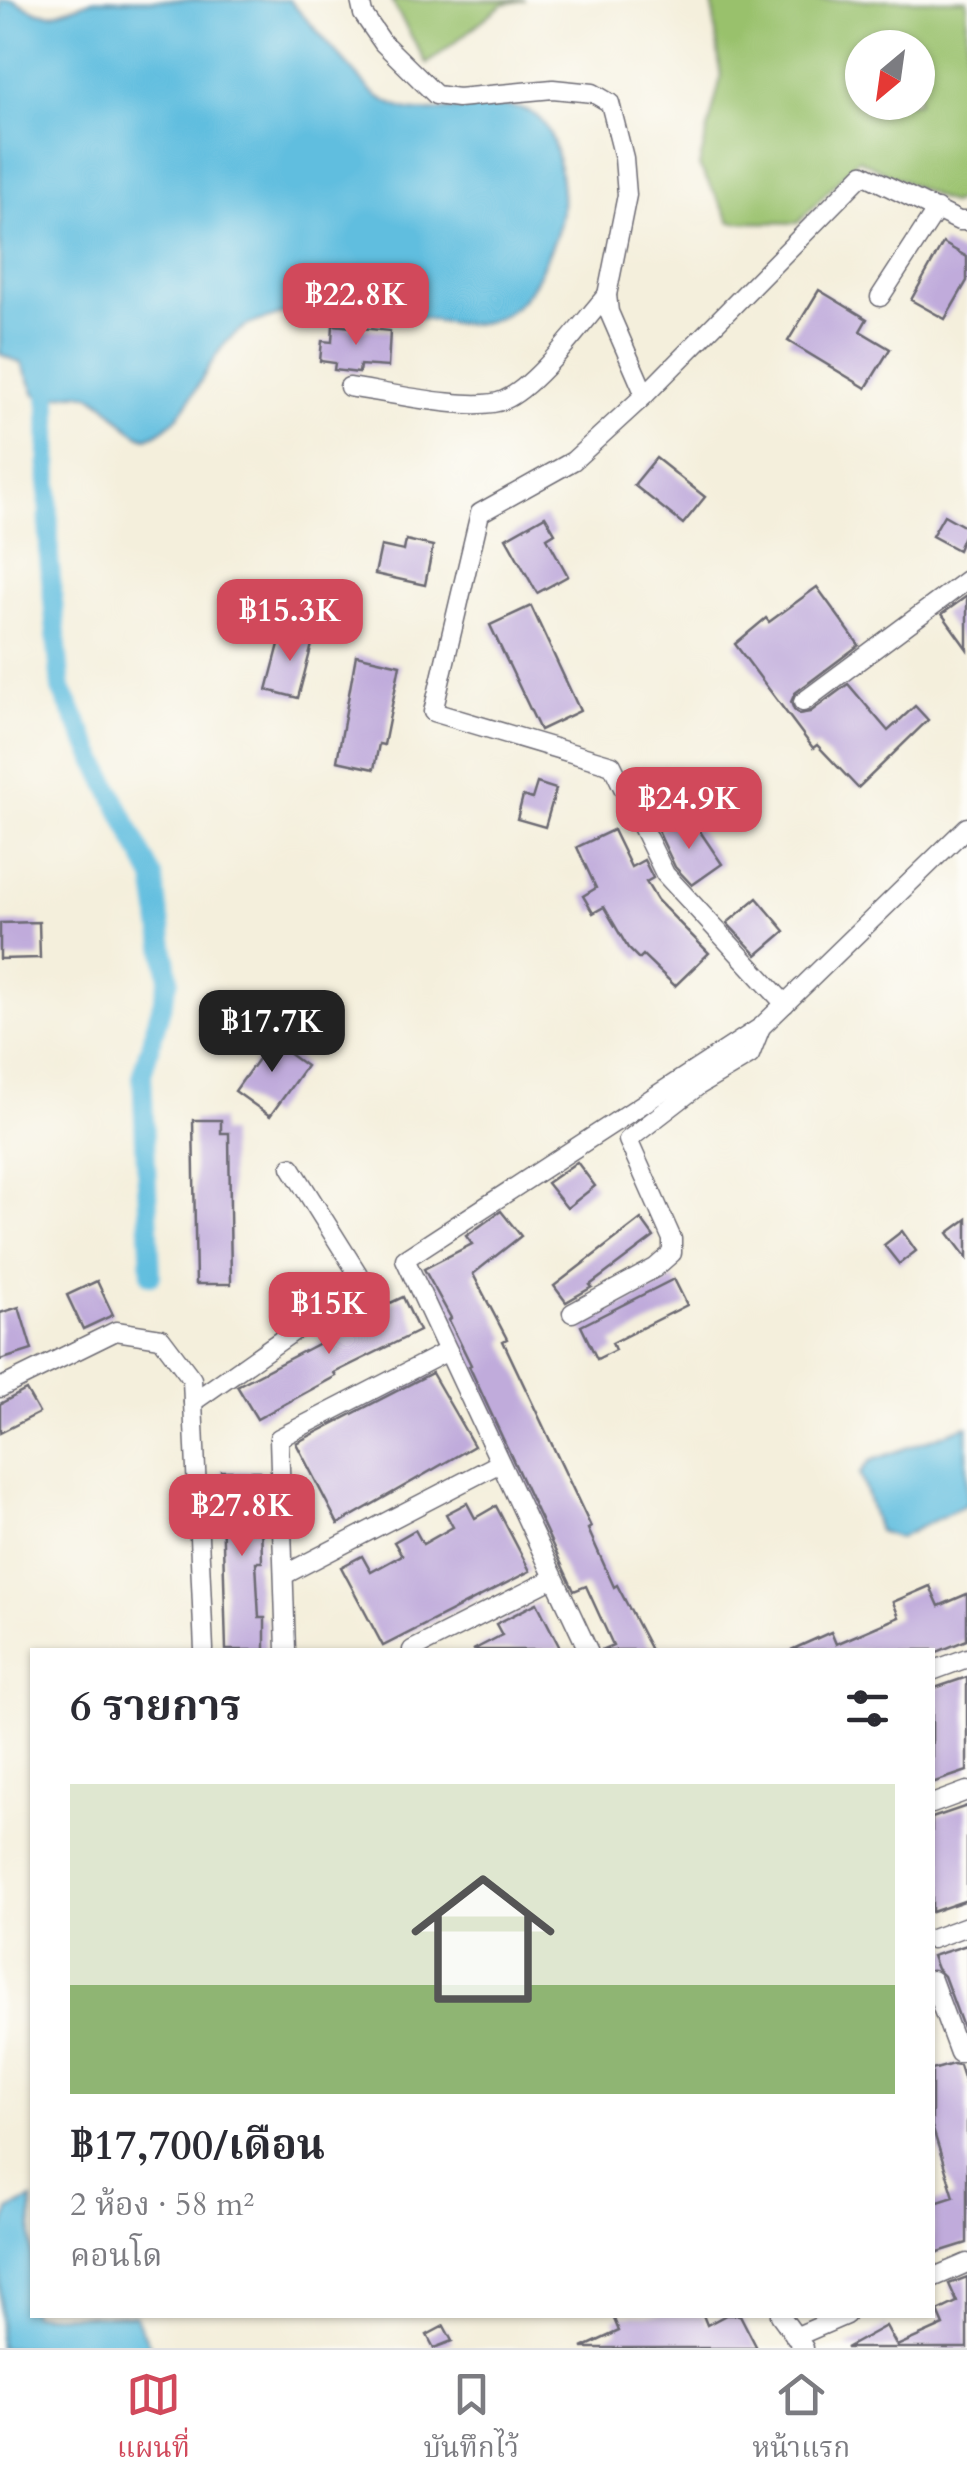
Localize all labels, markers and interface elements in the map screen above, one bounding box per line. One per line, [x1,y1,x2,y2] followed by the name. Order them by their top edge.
[845,30,935,120] north arrow
[845,30,935,120] map controls
[275,263,437,348] pin: ฿22.8K
[305,273,407,317] text: ฿22.8K
[209,579,371,664] pin: ฿15.3K
[239,589,341,633] text: ฿15.3K
[608,767,770,852] pin: ฿24.9K
[638,777,740,821] text: ฿24.9K
[191,990,353,1075] pin: ฿17.7K
[221,1000,323,1044] text: ฿17.7K
[270,1272,388,1357] pin: ฿15K
[291,1282,367,1326] text: ฿15K
[161,1474,323,1559] pin: ฿27.8K
[191,1484,293,1528] text: ฿27.8K
[70,1678,241,1735] text: 6 รายการ
[840,1681,895,1736] icon: filters
[393,1849,573,2029] icon: home
[70,2117,325,2174] text: ฿17,700/เดือน
[70,2183,254,2227] text: 2 ห้อง · 58 m²
[70,2234,163,2278] text: คอนโด
[117,2367,190,2472] tab: แผนที่
[424,2367,519,2472] tab: บันทึกไว้
[752,2367,850,2472] tab: หน้าแรก

